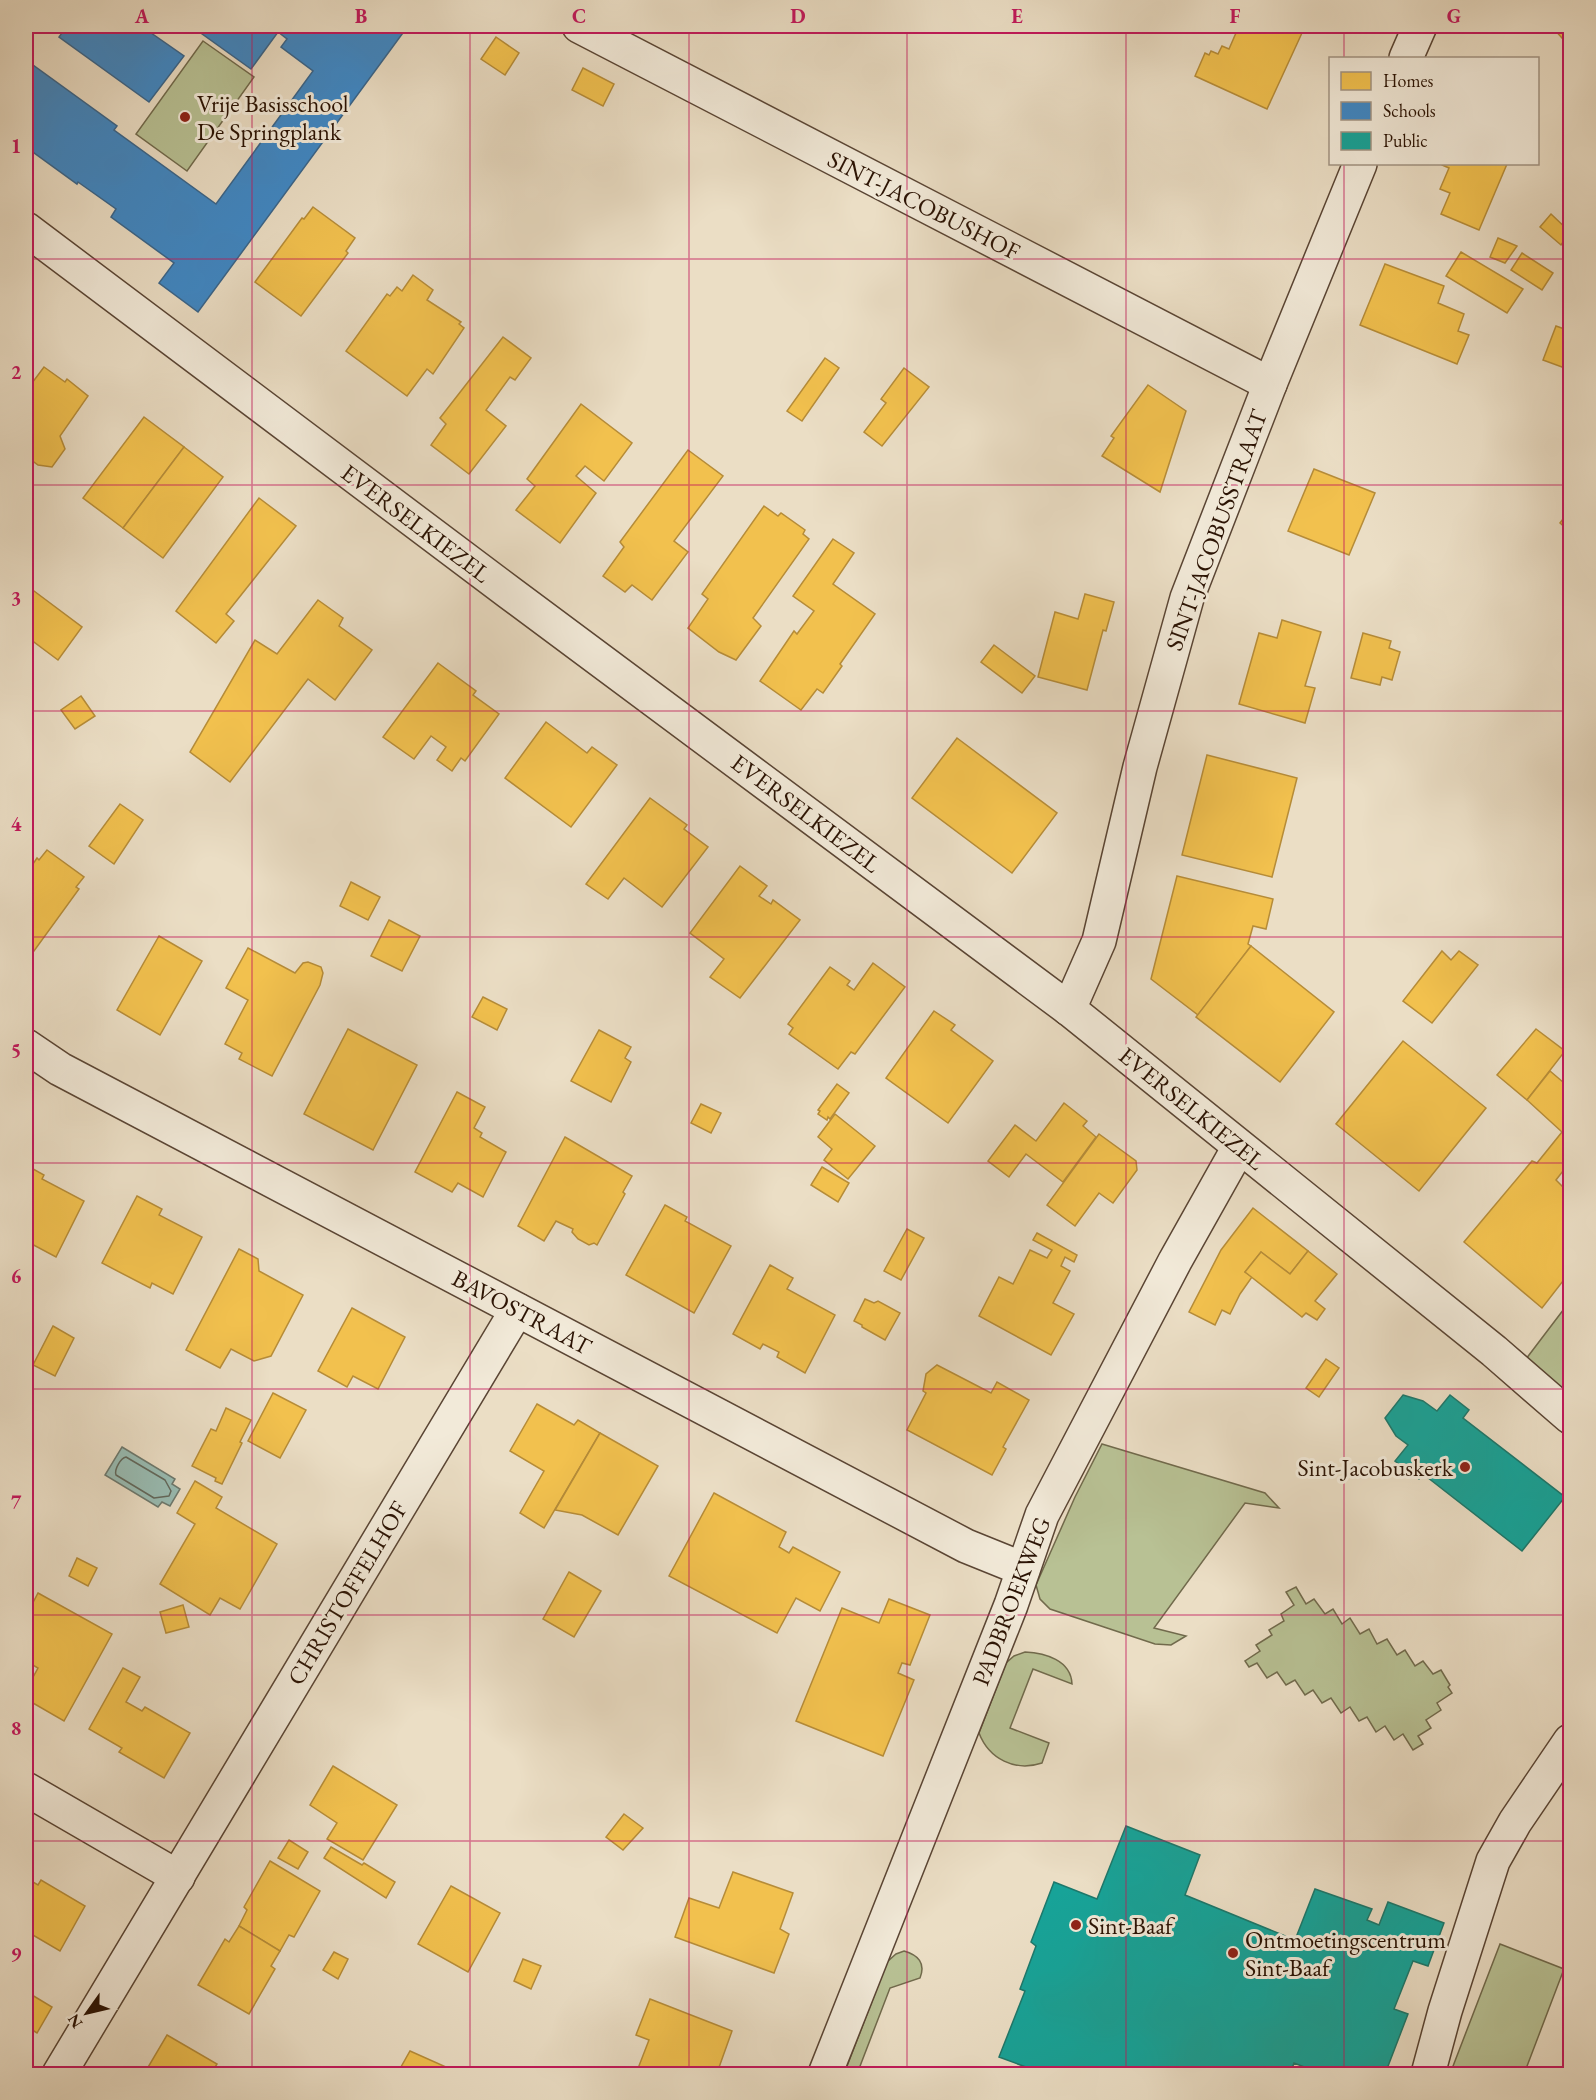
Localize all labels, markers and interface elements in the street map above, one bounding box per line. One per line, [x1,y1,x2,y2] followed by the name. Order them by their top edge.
[134,3,150,29] text: A
[355,3,367,29] text: B
[572,3,586,29] text: C
[790,3,806,29] text: D
[1011,3,1023,29] text: E
[1230,3,1241,29] text: F
[1447,3,1461,29] text: G
[1329,57,1539,165] legend
[1383,69,1434,92] text: Homes
[197,88,349,147] place label: Vrije Basisschool De Springplank
[1383,99,1436,122] text: Schools
[178,110,192,124] marker: Vrije Basisschool De Springplank
[1383,129,1427,152] text: Public
[11,133,21,159] text: 1
[823,143,1025,267] street label: SINT-JACOBUSHOF
[11,359,22,385] text: 2
[1158,404,1274,655] street label: SINT-JACOBUSSTRAAT
[335,457,497,589] street label: EVERSELKIEZEL
[11,585,21,611] text: 3
[725,747,887,879] street label: EVERSELKIEZEL
[11,811,22,837] text: 4
[11,1037,21,1063] text: 5
[1113,1040,1271,1176] street label: EVERSELKIEZEL
[447,1262,598,1362] street label: BAVOSTRAAT
[11,1263,22,1289] text: 6
[1298,1452,1454,1483] place label: Sint-Jacobuskerk
[1458,1460,1472,1474] marker: Sint-Jacobuskerk
[11,1489,22,1515] text: 7
[280,1495,414,1691] street label: CHRISTOFFELHOF
[965,1512,1057,1690] street label: PADBROEKWEG
[11,1715,21,1741] text: 8
[1088,1910,1176,1941] place label: Sint-Baaf
[1069,1918,1083,1932] marker: Sint-Baaf
[1245,1924,1446,1983] place label: Ontmoetingscentrum Sint-Baaf
[11,1941,22,1967] text: 9
[1226,1946,1240,1960] marker: Ontmoetingscentrum Sint-Baaf
[57,1983,117,2043] north arrow
[63,2010,87,2032] text: N

